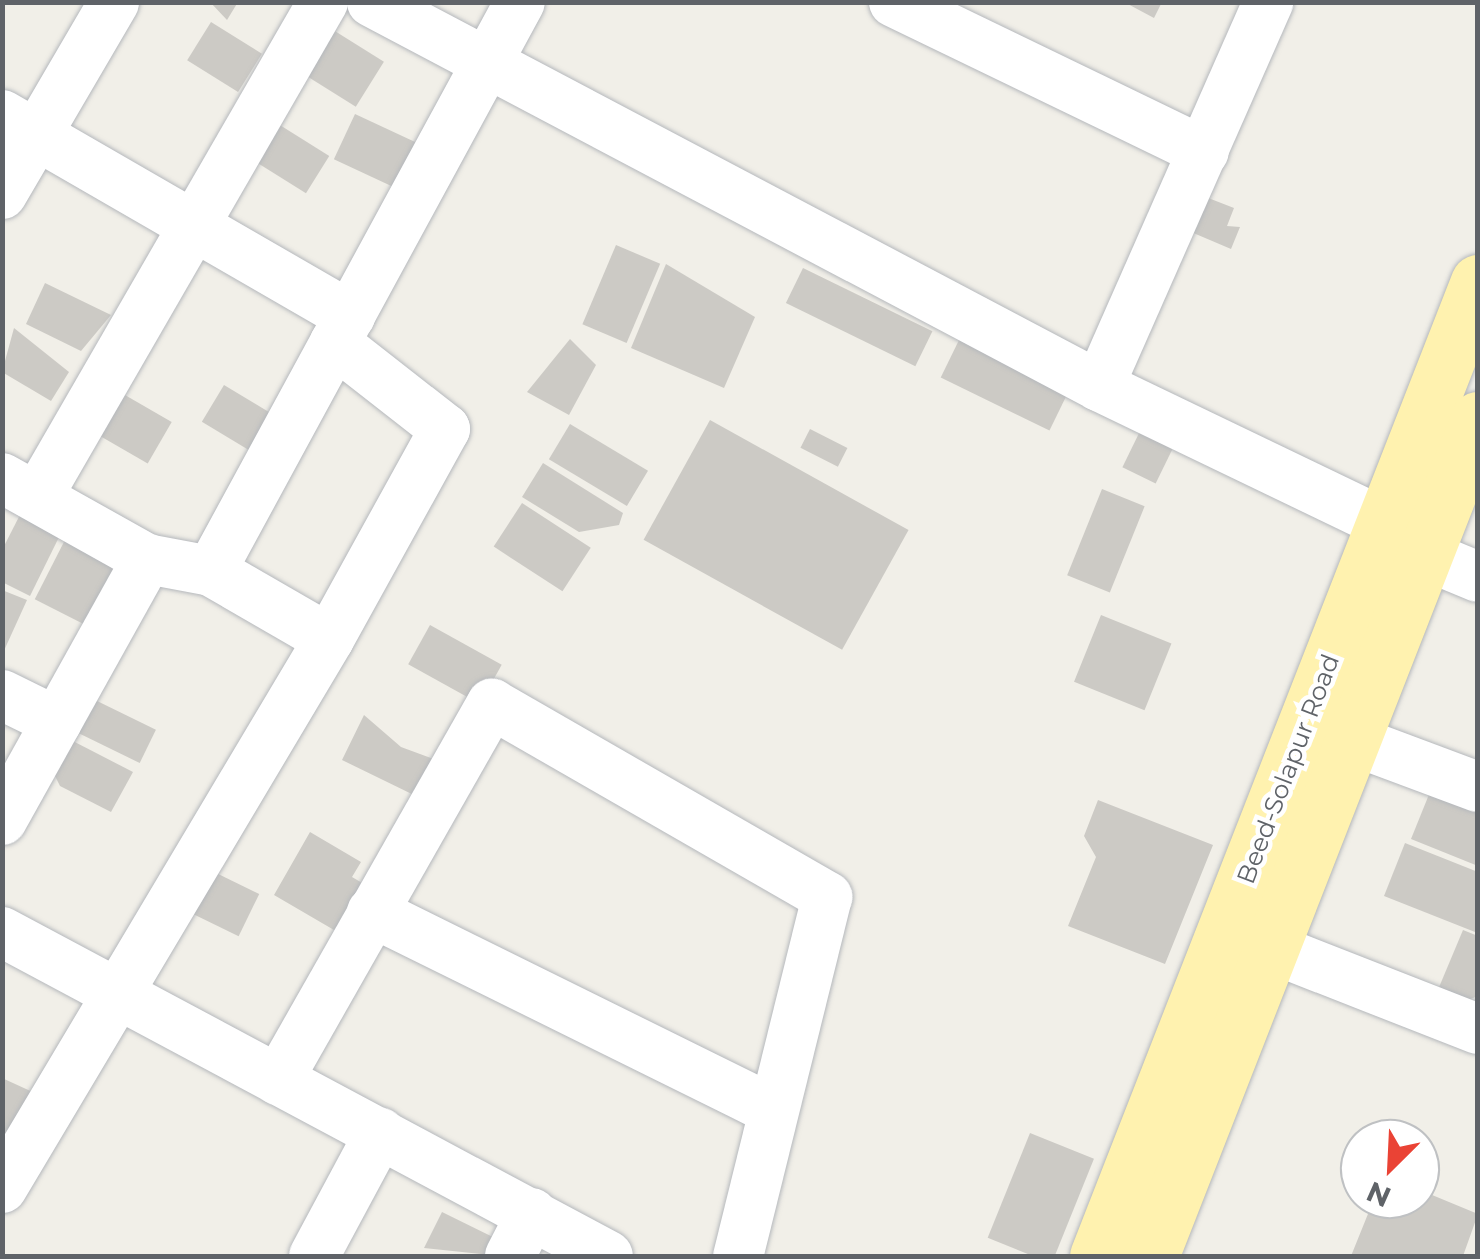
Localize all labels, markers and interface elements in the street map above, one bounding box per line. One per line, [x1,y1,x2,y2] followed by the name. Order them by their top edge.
[1230,650,1346,888] street label: Beed-Solapur Road
[1340,1119,1440,1219] north arrow
[1361,1174,1396,1215] text: N

